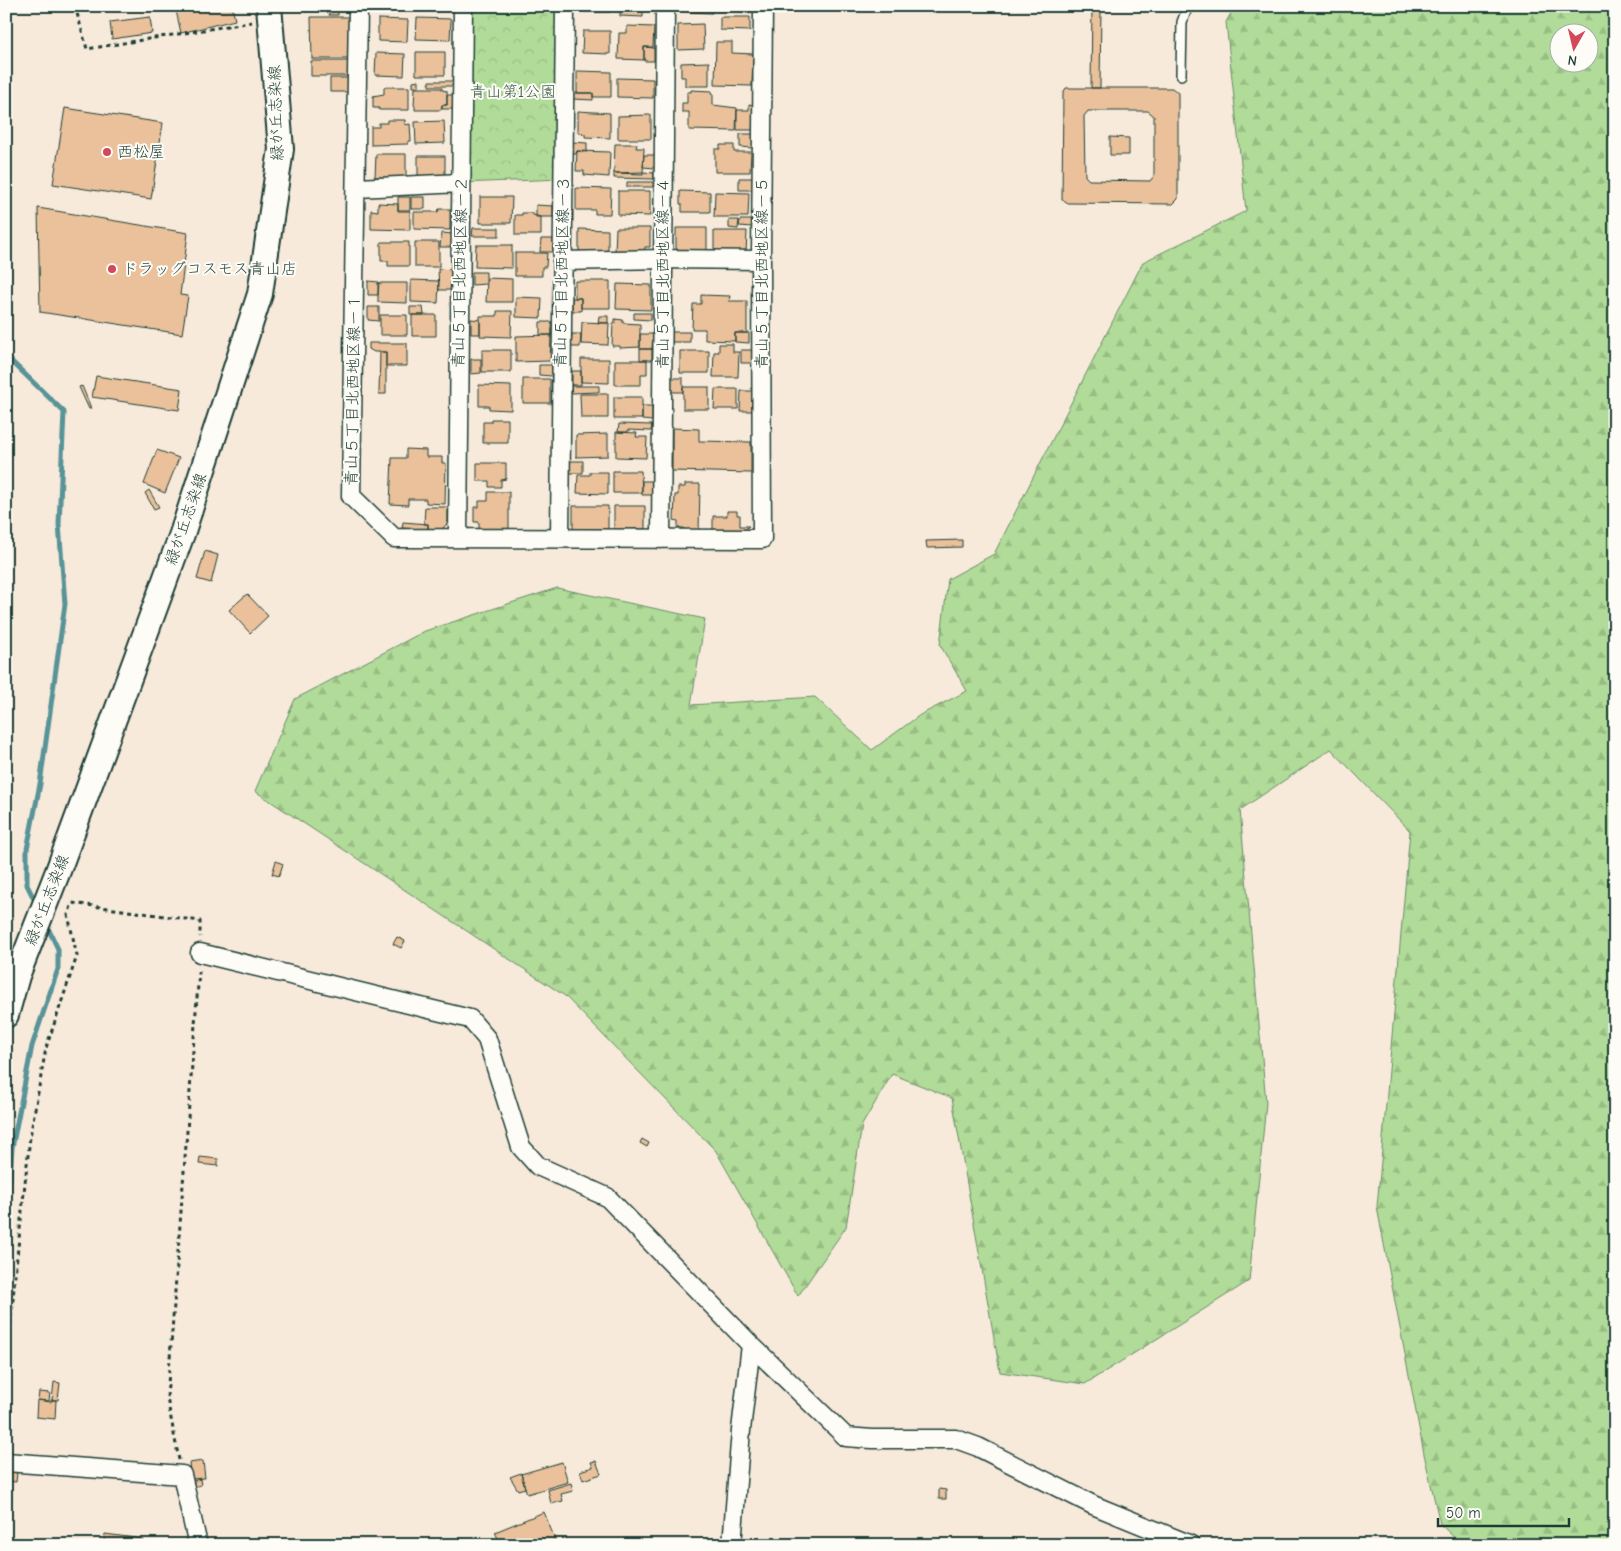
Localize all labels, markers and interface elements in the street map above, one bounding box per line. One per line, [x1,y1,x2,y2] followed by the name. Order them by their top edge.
[1548,22,1598,72] north arrow
[1567,51,1578,69] text: N
[265,65,287,161] street label: 緑が丘志染線
[470,83,556,101] park label: 青山第1公園
[117,143,165,161] place label: 西松屋
[101,146,113,158] marker: 西松屋
[449,176,471,368] street label: 青山５丁目北西地区線ー２
[551,176,573,368] street label: 青山５丁目北西地区線ー３
[654,177,672,369] street label: 青山５丁目北西地区線ー４
[753,177,771,369] street label: 青山５丁目北西地区線ー５
[122,260,297,278] place label: ドラッグコスモス青山店
[106,263,118,275] marker: ドラッグコスモス青山店
[342,294,364,486] street label: 青山５丁目北西地区線ー１
[162,471,210,567] street label: 緑が丘志染線
[21,852,73,948] street label: 緑が丘志染線
[1438,1496,1570,1528] scale bar
[1446,1504,1481,1522] text: 50 m

